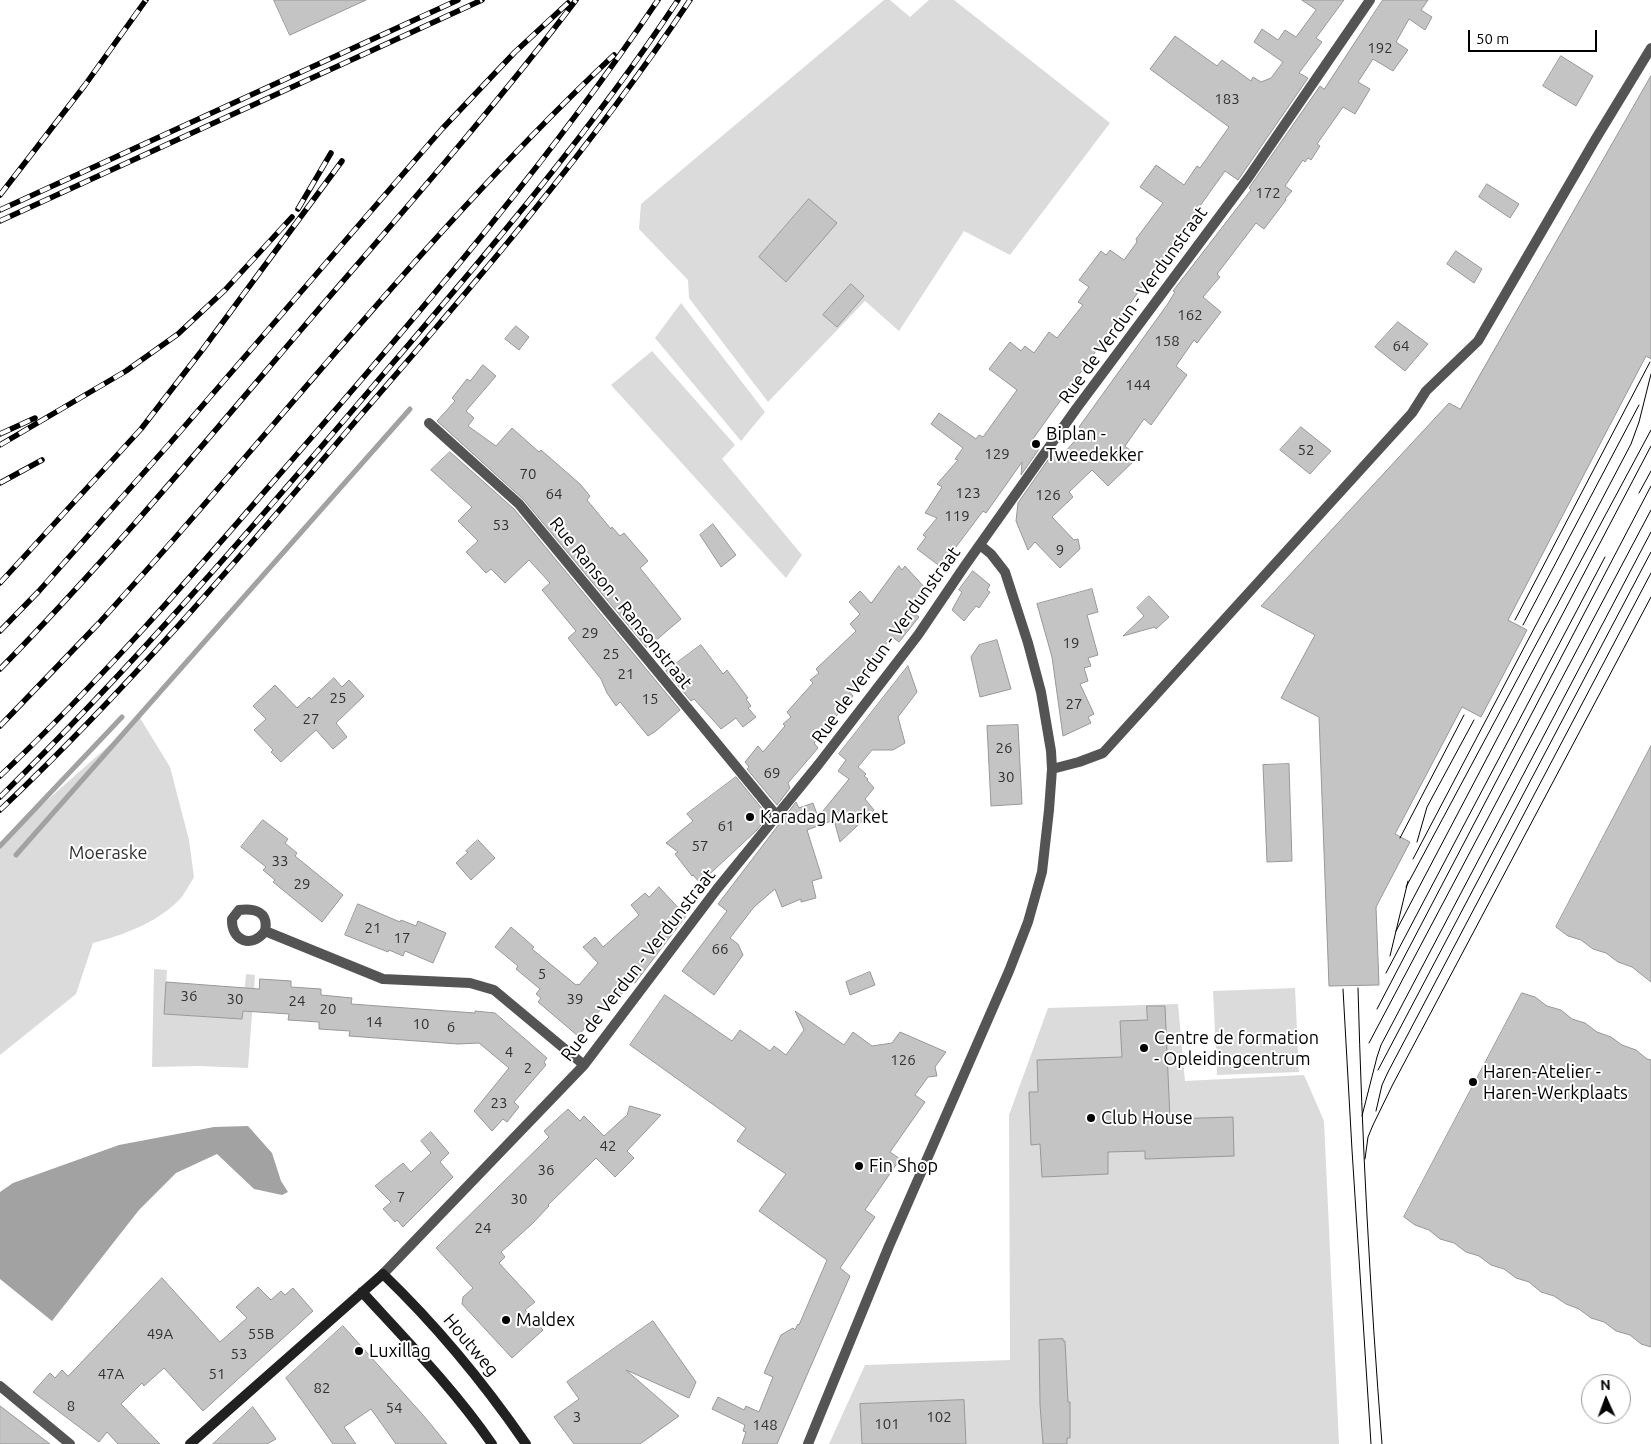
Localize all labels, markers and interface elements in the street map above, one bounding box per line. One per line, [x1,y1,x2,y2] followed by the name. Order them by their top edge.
[1471,20,1600,52] scale bar
[1476,30,1509,47] text: 50 m
[1367,39,1393,57] house number: 192
[1214,90,1240,108] house number: 183
[1255,184,1281,202] house number: 172
[1054,202,1212,408] street label: Rue de Verdun - Verdunstraat
[1177,306,1203,324] house number: 162
[1154,332,1180,350] house number: 158
[1393,337,1409,355] house number: 64
[1125,376,1151,394] house number: 144
[1046,423,1144,466] place label: Biplan - Tweedekker
[1030,438,1042,450] marker: Biplan - Tweedekker
[1298,441,1314,459] house number: 52
[984,445,1010,463] house number: 129
[520,465,536,483] house number: 70
[955,484,981,502] house number: 123
[546,485,562,503] house number: 64
[1035,486,1061,504] house number: 126
[944,507,970,525] house number: 119
[545,513,697,693] street label: Rue Ranson - Ransonstraat
[493,516,509,534] house number: 53
[1056,541,1064,559] house number: 9
[807,542,965,748] street label: Rue de Verdun - Verdunstraat
[582,624,598,642] house number: 29
[1063,634,1079,652] house number: 19
[603,645,619,663] house number: 25
[618,665,634,683] house number: 21
[330,689,346,707] house number: 25
[642,690,658,708] house number: 15
[1066,695,1082,713] house number: 27
[303,710,319,728] house number: 27
[996,739,1012,757] house number: 26
[764,764,780,782] house number: 69
[998,768,1014,786] house number: 30
[760,806,888,828] place label: Karadag Market
[744,811,756,823] marker: Karadag Market
[718,817,734,835] house number: 61
[692,837,708,855] house number: 57
[69,842,147,864] park label: Moeraske
[272,852,288,870] house number: 33
[556,865,720,1065] street label: Rue de Verdun - Verdunstraat
[294,875,310,893] house number: 29
[365,919,381,937] house number: 21
[394,929,410,947] house number: 17
[712,940,728,958] house number: 66
[538,965,546,983] house number: 5
[181,987,197,1005] house number: 36
[227,990,243,1008] house number: 30
[567,990,583,1008] house number: 39
[289,992,305,1010] house number: 24
[320,1000,336,1018] house number: 20
[366,1013,382,1031] house number: 14
[413,1015,429,1033] house number: 10
[447,1018,455,1036] house number: 6
[1154,1027,1319,1070] place label: Centre de formation - Opleidingcentrum
[1138,1042,1150,1054] marker: Centre de formation - Opleidingcentrum
[505,1043,513,1061] house number: 4
[890,1051,916,1069] house number: 126
[524,1059,532,1077] house number: 2
[1483,1061,1628,1104] place label: Haren-Atelier - Haren-Werkplaats
[1467,1076,1479,1088] marker: Haren-Atelier - Haren-Werkplaats
[491,1094,507,1112] house number: 23
[1101,1107,1193,1129] place label: Club House
[1085,1112,1097,1124] marker: Club House
[600,1137,616,1155] house number: 42
[869,1155,938,1177] place label: Fin Shop
[853,1160,865,1172] marker: Fin Shop
[538,1161,554,1179] house number: 36
[397,1188,405,1206] house number: 7
[511,1190,527,1208] house number: 30
[475,1219,491,1237] house number: 24
[439,1309,503,1381] street label: Houtweg
[516,1309,575,1331] place label: Maldex
[500,1314,512,1326] marker: Maldex
[147,1325,173,1343] house number: 49A
[248,1325,274,1343] house number: 55B
[369,1340,431,1362] place label: Luxillag
[231,1345,247,1363] house number: 53
[353,1345,365,1357] marker: Luxillag
[98,1365,124,1383] house number: 47A
[209,1365,225,1383] house number: 51
[1581,1374,1631,1424] north arrow
[1600,1377,1611,1393] text: N
[314,1379,330,1397] house number: 82
[67,1397,75,1415] house number: 8
[386,1399,402,1417] house number: 54
[573,1408,581,1426] house number: 3
[926,1408,952,1426] house number: 102
[874,1415,900,1433] house number: 101
[752,1416,778,1434] house number: 148

